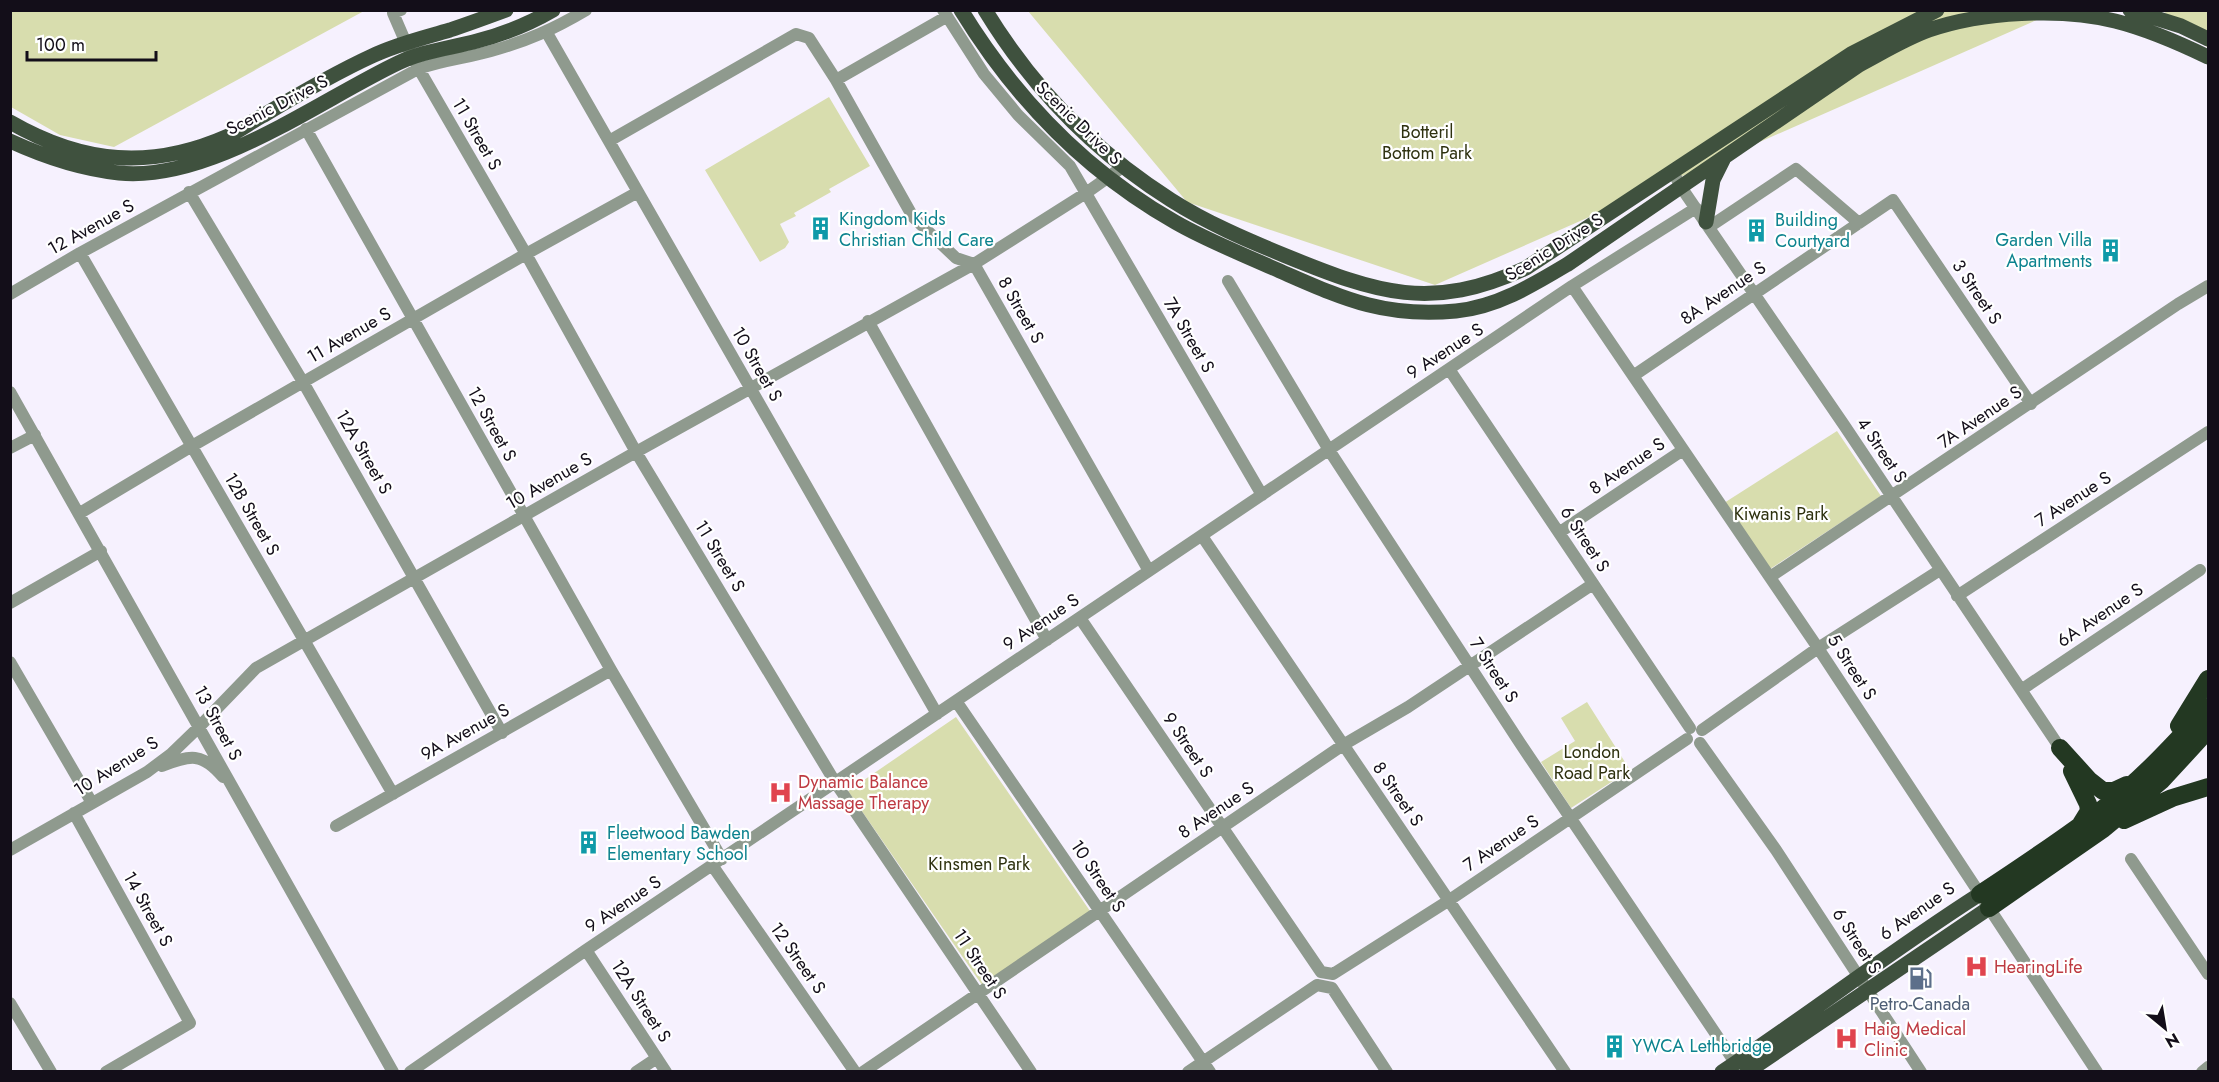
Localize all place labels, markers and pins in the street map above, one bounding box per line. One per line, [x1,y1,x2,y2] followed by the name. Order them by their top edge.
[839,206,994,253] place label: Kingdom Kids Christian Child Care
[1775,207,1850,254] place label: Building Courtyard
[808,216,834,242] building icon: Kingdom Kids Christian Child Care
[1744,217,1770,243] building icon: Building Courtyard
[1995,227,2092,274] place label: Garden Villa Apartments
[2097,237,2123,263] building icon: Garden Villa Apartments
[798,769,929,816] place label: Dynamic Balance Massage Therapy
[767,779,793,805] hospital icon: Dynamic Balance Massage Therapy
[607,820,750,867] place label: Fleetwood Bawden Elementary School
[576,830,602,856] building icon: Fleetwood Bawden Elementary School
[1963,954,1989,980] hospital icon: HearingLife
[1994,954,2083,980] place label: HearingLife
[1907,965,1933,991] fuel station icon: Petro-Canada
[1870,991,1970,1017] place label: Petro-Canada
[1864,1016,1966,1063] place label: Haig Medical Clinic
[1833,1026,1859,1052] hospital icon: Haig Medical Clinic
[1601,1033,1627,1059] building icon: YWCA Lethbridge
[1632,1033,1772,1059] place label: YWCA Lethbridge

